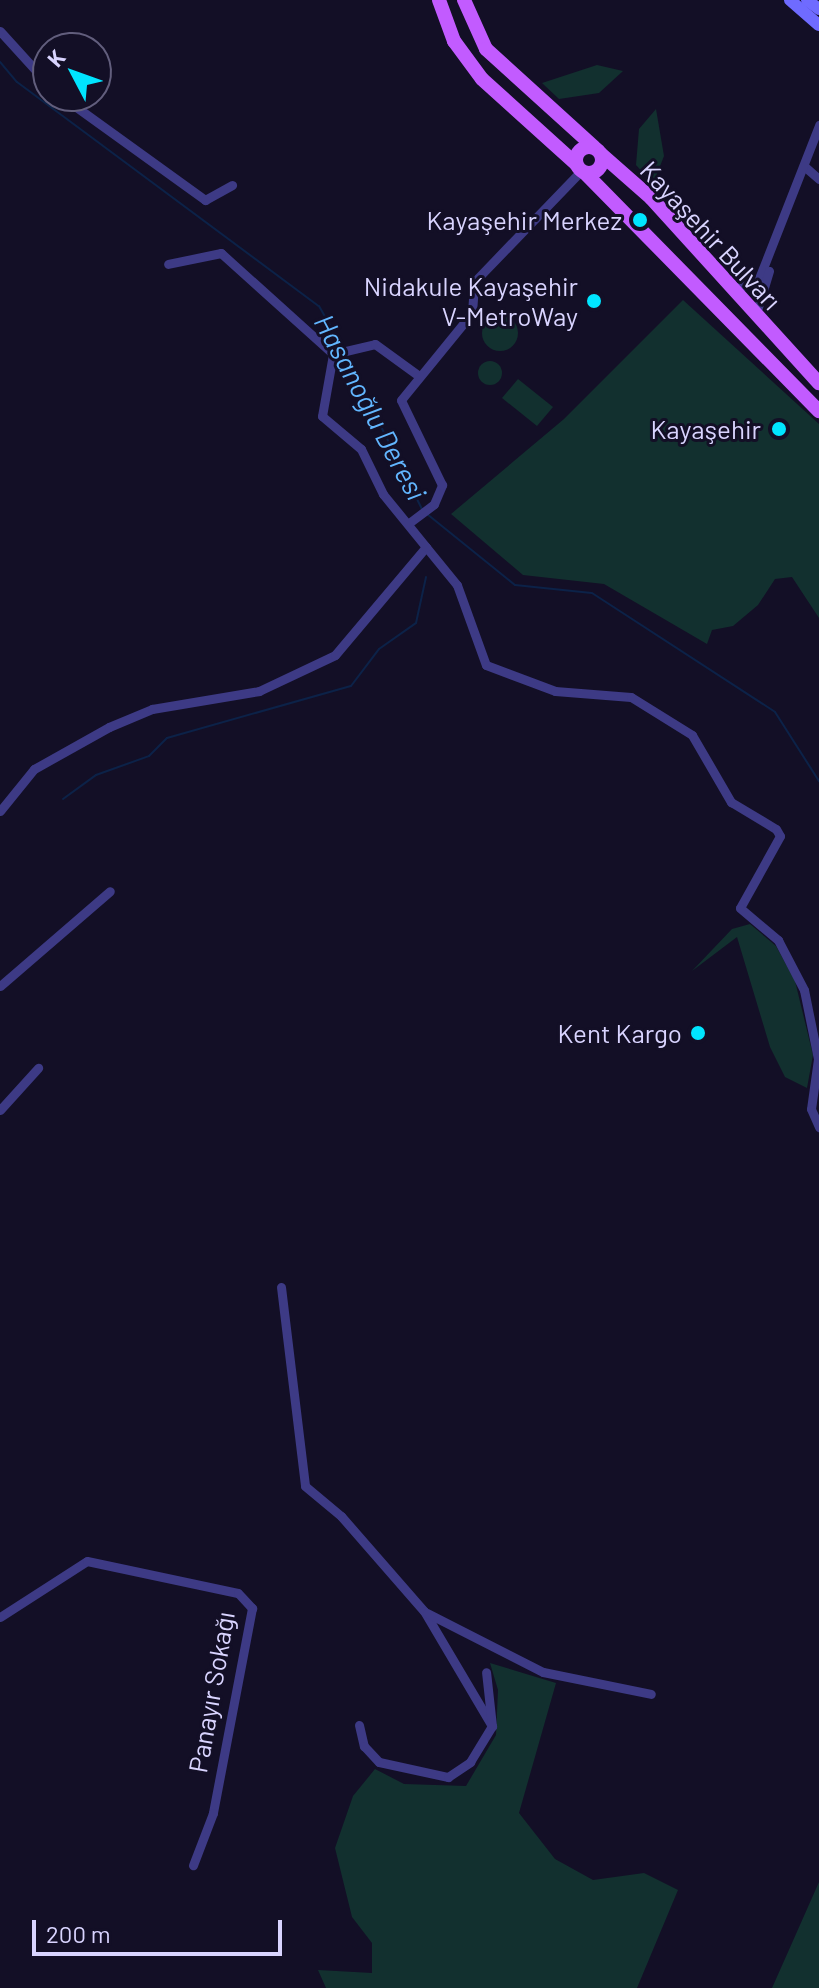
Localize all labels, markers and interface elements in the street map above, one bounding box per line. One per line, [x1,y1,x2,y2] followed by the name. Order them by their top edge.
[32,32,112,112] north arrow
[41,44,70,71] text: K
[634,154,788,316] street label: Kayaşehir Bulvarı
[426,204,622,236] place label: Kayaşehir Merkez
[629,209,651,231] marker: Kayaşehir Merkez
[364,270,578,332] place label: Nidakule Kayaşehir V-MetroWay
[585,292,603,310] marker: Nidakule Kayaşehir V-MetroWay
[308,308,434,506] water label: Hasanoğlu Deresi
[650,413,761,445] place label: Kayaşehir
[768,418,790,440] marker: Kayaşehir
[558,1017,682,1049] place label: Kent Kargo
[689,1024,707,1042] marker: Kent Kargo
[182,1609,240,1775] street label: Panayır Sokağı
[36,1904,286,1954] scale bar
[46,1919,111,1948] text: 200 m

